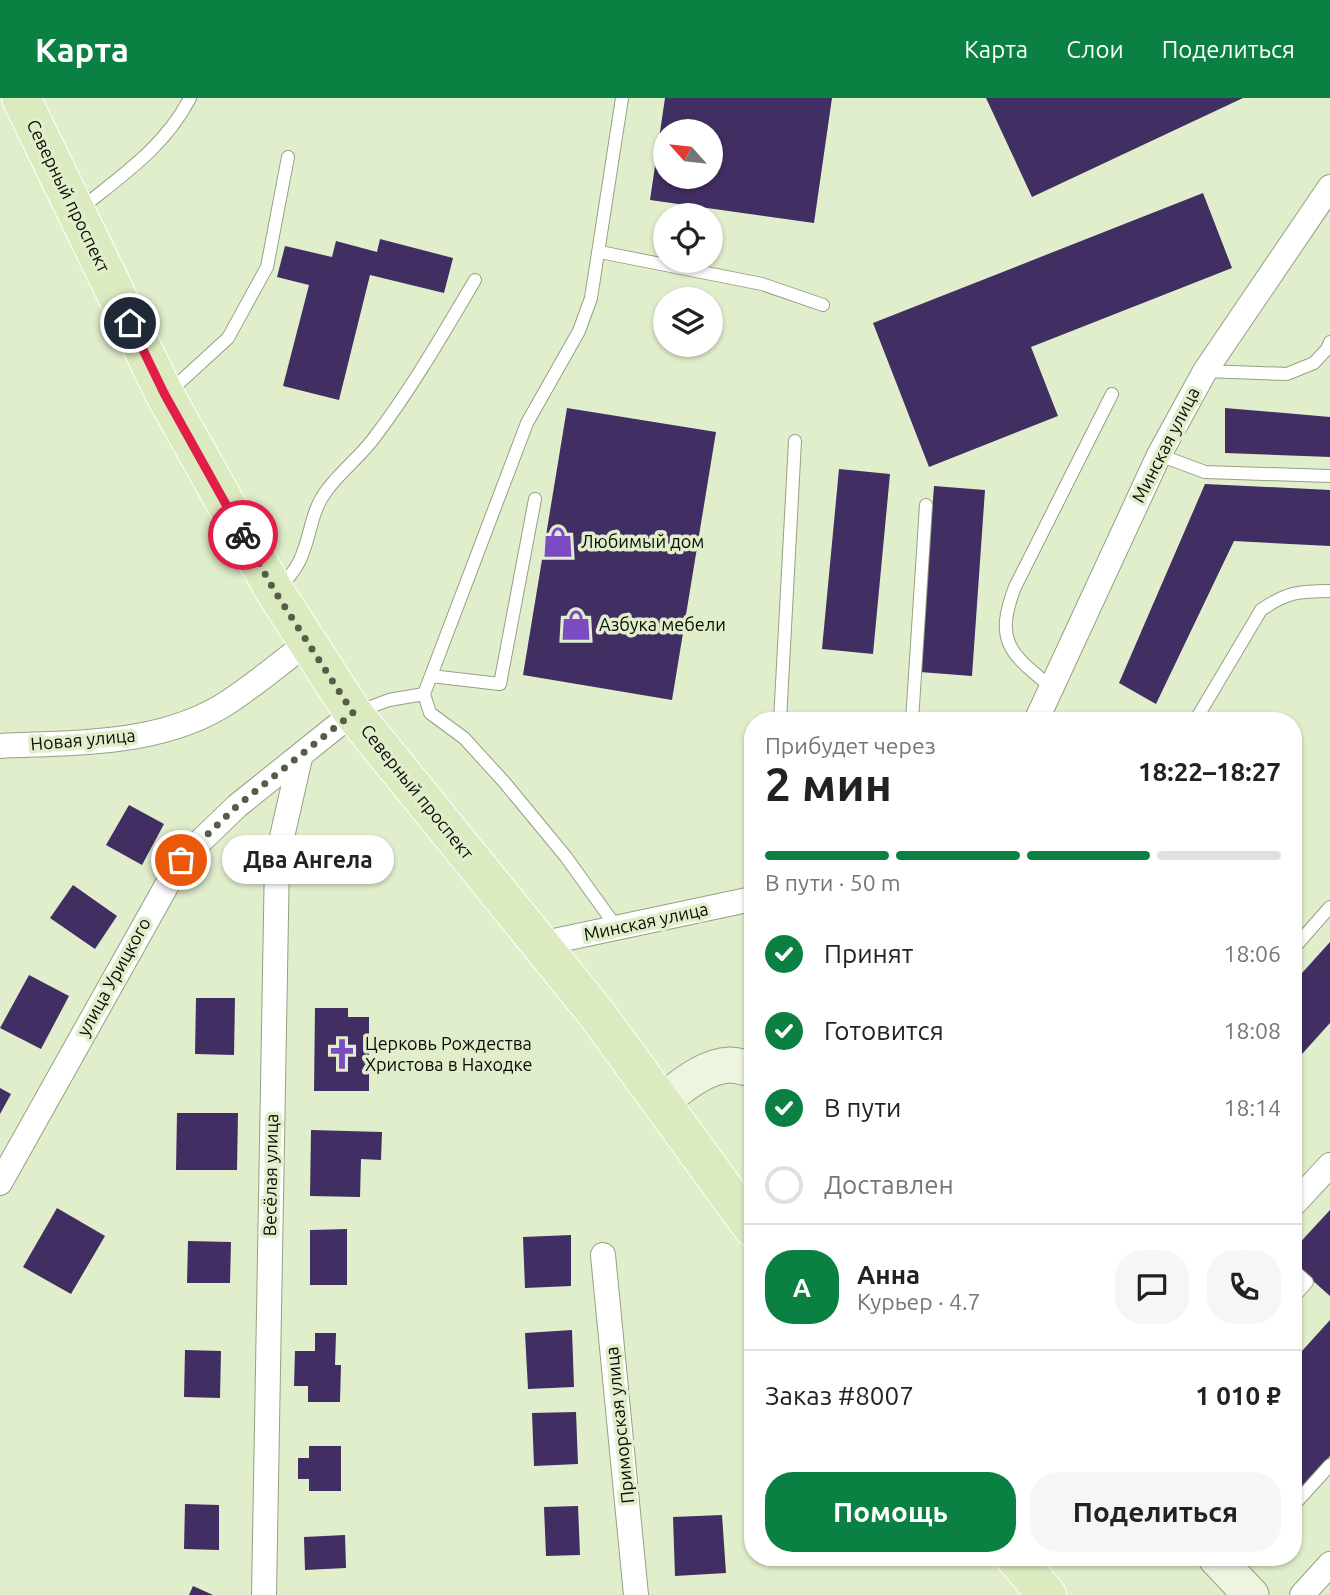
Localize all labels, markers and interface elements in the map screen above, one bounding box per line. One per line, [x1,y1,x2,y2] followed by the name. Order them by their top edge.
[35,31,129,68] text: Карта
[964,36,1028,63] text: Карта
[1066,36,1124,63] text: Слои
[1162,36,1295,63] text: Поделиться
[23,116,115,275] street label: Северный проспект
[653,119,723,189] north arrow
[653,119,723,357] map controls
[653,203,723,273] button: locate
[653,287,723,357] button: layers
[100,293,160,353] pin
[111,304,149,342] icon: home
[1127,384,1203,506] street label: Минская улица
[208,500,278,570] courier
[224,516,262,554] icon: bike
[541,525,575,559] shop icon: Любимый дом
[581,531,704,551] place label: Любимый дом
[559,608,593,642] shop icon: Азбука мебели
[599,614,726,634] place label: Азбука мебели
[357,720,478,863] street label: Северный проспект
[30,724,136,754] street label: Новая улица
[765,733,936,758] text: Прибудет через
[1138,757,1281,786] text: 18:22–18:27
[765,758,892,810] text: 2 мин
[151,830,211,890] pin
[223,836,394,884] callout: Два Ангела
[162,841,200,879] icon: bag
[243,847,373,872] text: Два Ангела
[765,870,901,895] text: В пути · 50 m
[582,898,710,944] street label: Минская улица
[72,914,154,1039] street label: улица Урицкого
[765,935,803,973] icon: check
[824,939,913,968] text: Принят
[1223,941,1281,966] text: 18:06
[765,1012,803,1050] icon: check
[824,1016,944,1045] text: Готовится
[1223,1018,1281,1043] text: 18:08
[365,1033,532,1074] place label: Церковь Рождества Христова в Находке
[325,1037,359,1071] church icon: Церковь Рождества Христова в Находке
[765,1089,803,1127] icon: check
[824,1093,901,1122] text: В пути
[1223,1095,1281,1120] text: 18:14
[259,1114,281,1236] street label: Весёлая улица
[824,1170,954,1199] text: Доставлен
[1115,1250,1189,1324] button: chat
[1207,1250,1281,1324] button: phone
[857,1260,920,1289] text: Анна
[793,1273,811,1302] text: А
[857,1289,981,1314] text: Курьер · 4.7
[601,1346,637,1505] street label: Приморская улица
[765,1381,914,1410] text: Заказ #8007
[1195,1381,1281,1410] text: 1 010 ₽
[765,1472,1016,1552] button: Помощь
[1030,1472,1281,1552] button: Поделиться

